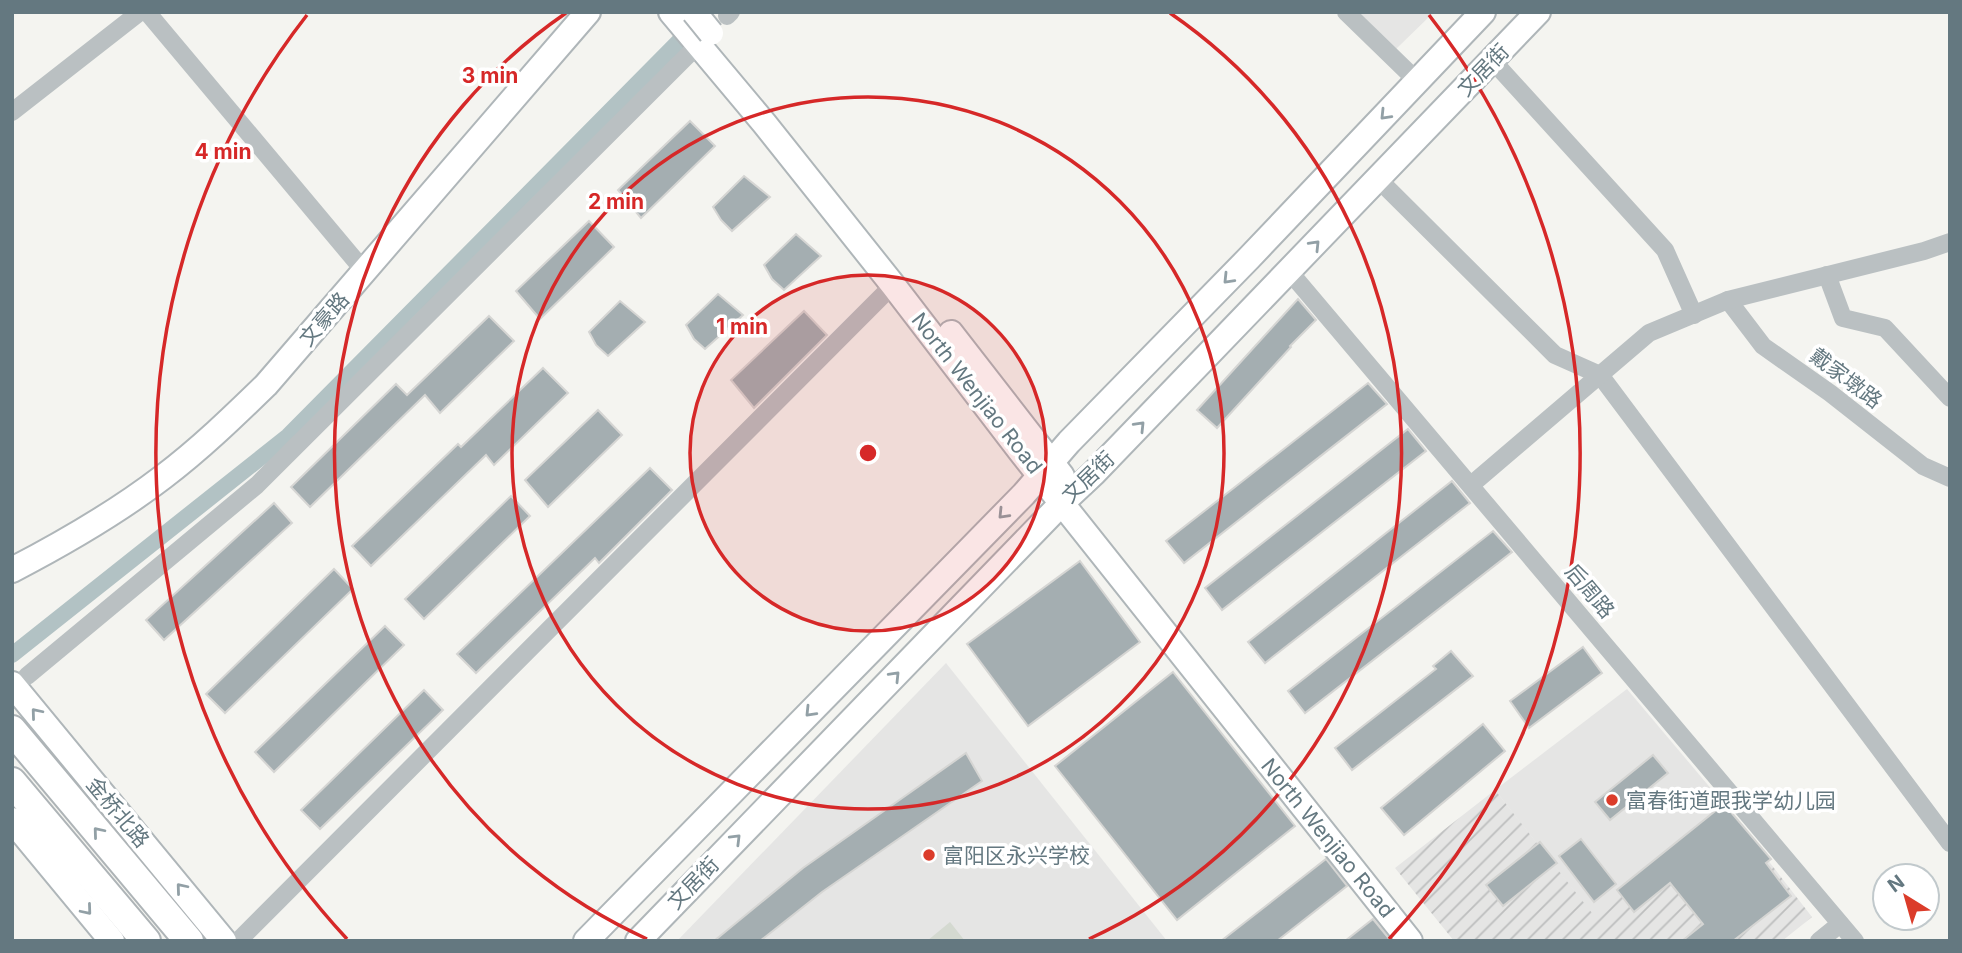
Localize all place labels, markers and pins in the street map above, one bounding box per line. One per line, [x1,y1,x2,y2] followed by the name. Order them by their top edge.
[856,441,880,465] centre of rings
[1626,788,1836,813] place label: 富春街道跟我学幼儿园
[1604,792,1620,808] marker: 富春街道跟我学幼儿园
[943,843,1090,868] place label: 富阳区永兴学校
[921,847,937,863] marker: 富阳区永兴学校

